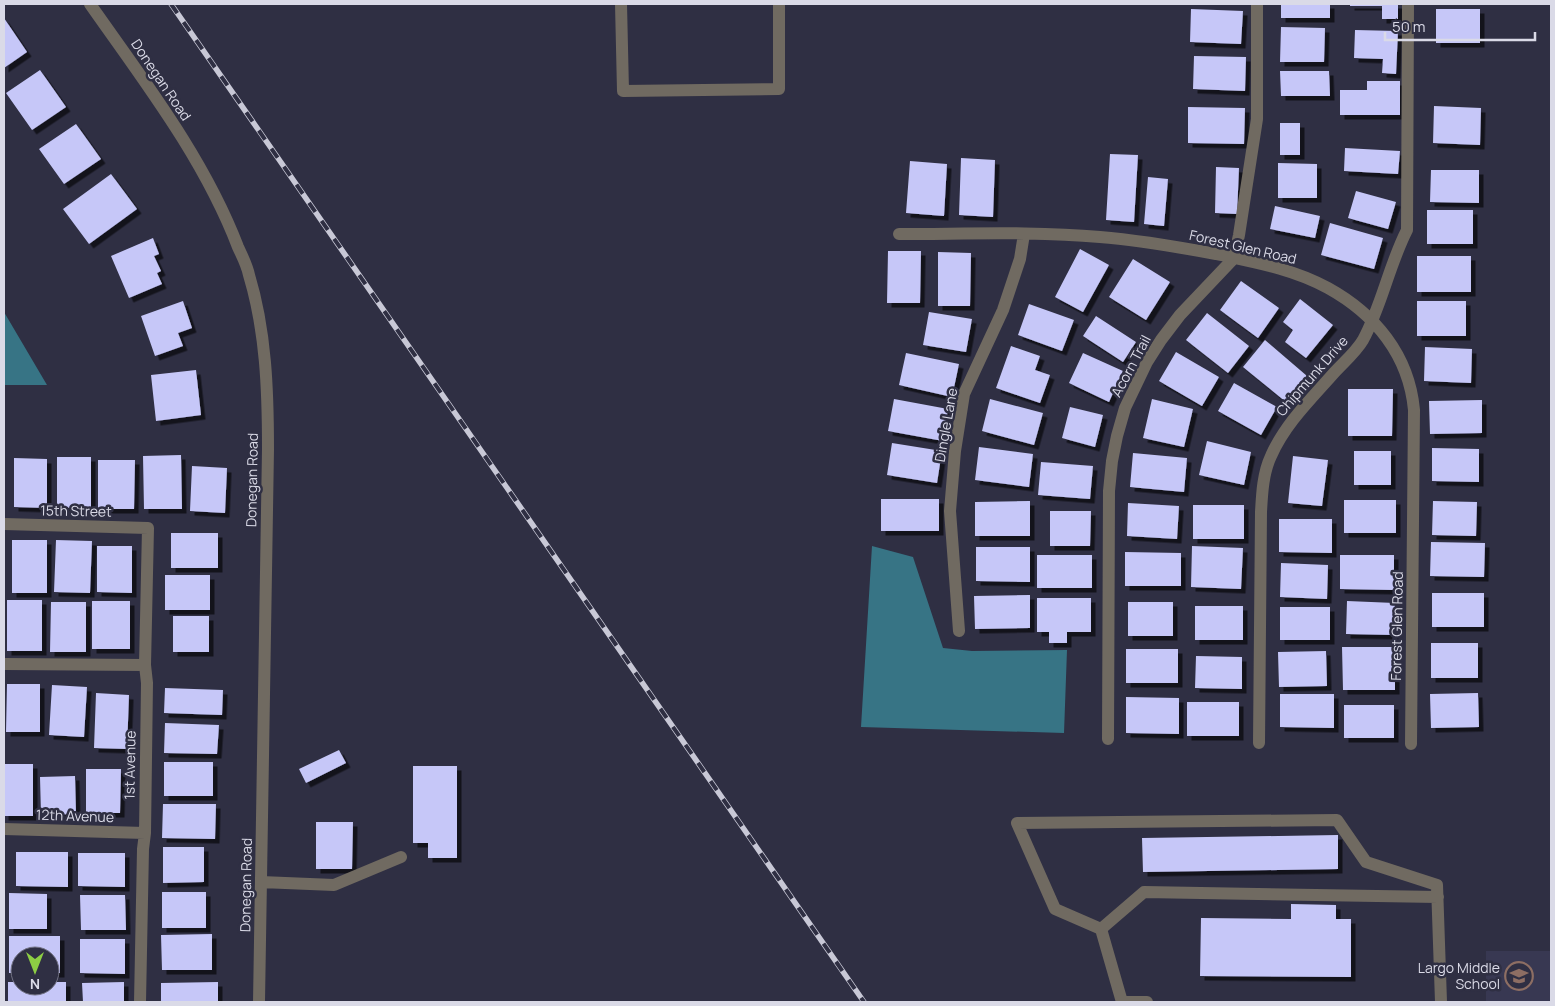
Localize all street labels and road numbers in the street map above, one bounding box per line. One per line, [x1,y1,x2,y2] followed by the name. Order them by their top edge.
[127,35,196,124] street label: Donegan Road
[1188,225,1299,268] street label: Forest Glen Road
[1106,331,1155,400] street label: Acorn Trail
[1271,331,1352,420] street label: Chipmunk Drive
[930,386,961,463] street label: Dingle Lane
[241,433,262,527] street label: Donegan Road
[40,500,112,521] street label: 15th Street
[1386,571,1407,681] street label: Forest Glen Road
[119,730,140,800] street label: 1st Avenue
[36,805,114,826] street label: 12th Avenue
[235,838,256,932] street label: Donegan Road

